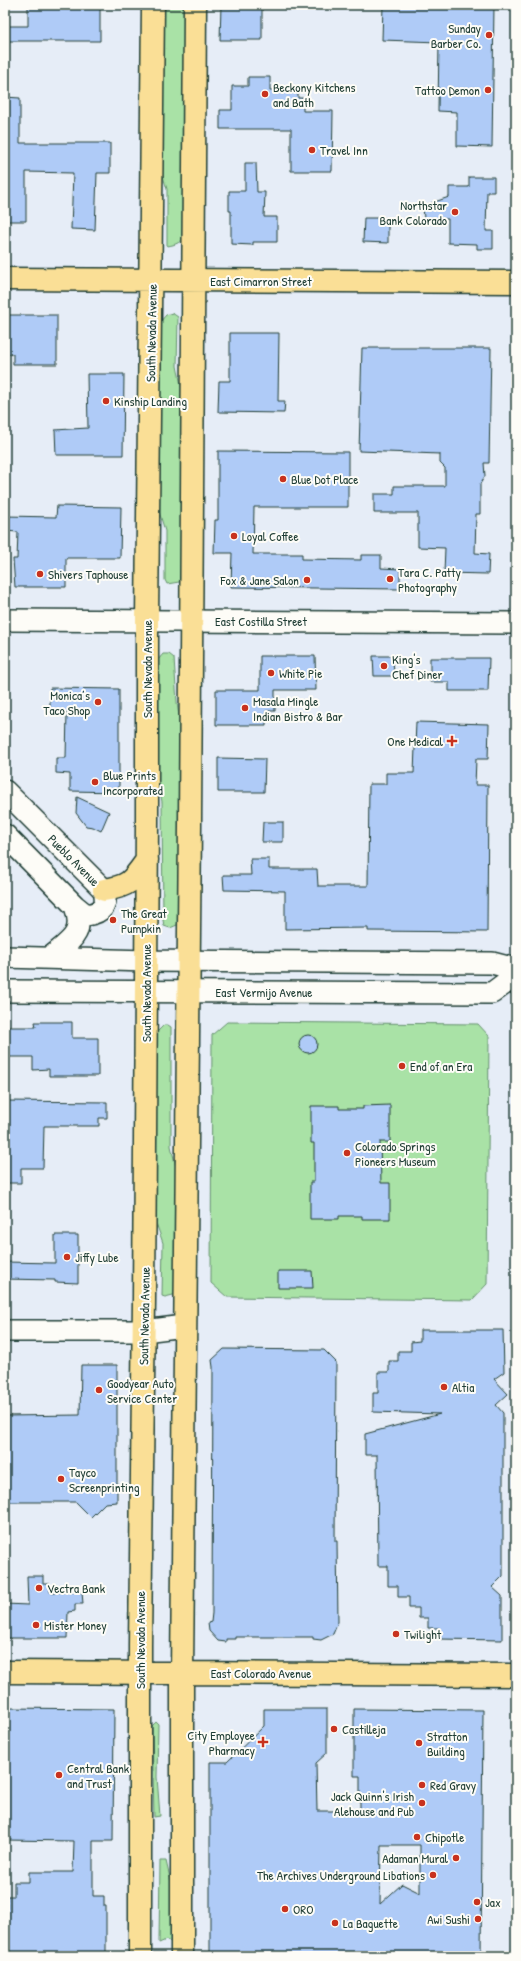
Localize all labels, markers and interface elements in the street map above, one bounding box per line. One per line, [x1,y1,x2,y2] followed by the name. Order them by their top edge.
[431,19,481,52] place label: Sunday Barber Co.
[484,30,494,40] marker: Sunday Barber Co.
[273,78,356,111] place label: Beckony Kitchens and Bath
[415,81,480,99] place label: Tattoo Demon
[483,85,493,95] marker: Tattoo Demon
[260,89,270,99] marker: Beckony Kitchens and Bath
[320,141,368,159] place label: Travel Inn
[307,145,317,155] marker: Travel Inn
[380,196,447,229] place label: Northstar Bank Colorado
[450,207,460,217] marker: Northstar Bank Colorado
[210,272,312,290] street label: East Cimarron Street
[141,284,161,382] street label: South Nevada Avenue
[114,392,187,410] place label: Kinship Landing
[101,396,111,406] marker: Kinship Landing
[291,470,358,488] place label: Blue Dot Place
[278,474,288,484] marker: Blue Dot Place
[242,527,299,545] place label: Loyal Coffee
[229,531,239,541] marker: Loyal Coffee
[398,563,461,596] place label: Tara C. Patty Photography
[48,565,129,583] place label: Shivers Taphouse
[35,569,45,579] marker: Shivers Taphouse
[220,571,299,589] place label: Fox & Jane Salon
[385,574,395,584] marker: Tara C. Patty Photography
[302,575,312,585] marker: Fox & Jane Salon
[215,612,308,630] street label: East Costilla Street
[138,620,156,718] street label: South Nevada Avenue
[392,650,443,683] place label: King's Chef Diner
[379,661,389,671] marker: King's Chef Diner
[279,664,322,682] place label: White Pie
[266,668,276,678] marker: White Pie
[43,686,90,719] place label: Monica’s Taco Shop
[253,692,343,725] place label: Masala Mingle Indian Bistro & Bar
[93,697,103,707] marker: Monica’s Taco Shop
[240,703,250,713] marker: Masala Mingle Indian Bistro & Bar
[387,732,444,750] place label: One Medical
[446,735,458,747] marker: One Medical
[103,766,163,799] place label: Blue Prints Incorporated
[90,777,100,787] marker: Blue Prints Incorporated
[44,830,104,890] street label: Pueblo Avenue
[121,904,167,937] place label: The Great Pumpkin
[108,915,118,925] marker: The Great Pumpkin
[137,944,155,1042] street label: South Nevada Avenue
[216,983,312,1001] street label: East Vermijo Avenue
[410,1057,472,1075] place label: End of an Era
[397,1061,407,1071] marker: End of an Era
[355,1137,436,1170] place label: Colorado Springs Pioneers Museum
[342,1148,352,1158] marker: Colorado Springs Pioneers Museum
[75,1248,119,1266] place label: Jiffy Lube
[62,1252,72,1262] marker: Jiffy Lube
[134,1267,154,1365] street label: South Nevada Avenue
[107,1374,177,1407] place label: Goodyear Auto Service Center
[452,1378,474,1396] place label: Altia
[439,1382,449,1392] marker: Altia
[94,1385,104,1395] marker: Goodyear Auto Service Center
[69,1463,140,1496] place label: Tayco Screenprinting
[56,1474,66,1484] marker: Tayco Screenprinting
[47,1579,106,1597] place label: Vectra Bank
[34,1583,44,1593] marker: Vectra Bank
[131,1591,149,1689] street label: South Nevada Avenue
[44,1616,107,1634] place label: Mister Money
[31,1620,41,1630] marker: Mister Money
[404,1625,442,1643] place label: Twilight
[391,1629,401,1639] marker: Twilight
[211,1664,311,1682] street label: East Colorado Avenue
[342,1720,386,1738] place label: Castilleja
[329,1724,339,1734] marker: Castilleja
[187,1726,255,1759] place label: City Employee Pharmacy
[427,1727,468,1760] place label: Stratton Building
[258,1737,268,1747] marker: City Employee Pharmacy
[414,1738,424,1748] marker: Stratton Building
[67,1759,130,1792] place label: Central Bank and Trust
[54,1770,64,1780] marker: Central Bank and Trust
[430,1776,477,1794] place label: Red Gravy
[417,1780,427,1790] marker: Red Gravy
[331,1787,415,1820] place label: Jack Quinn's Irish Alehouse and Pub
[417,1798,427,1808] marker: Jack Quinn's Irish Alehouse and Pub
[425,1828,464,1846] place label: Chipotle
[412,1832,422,1842] marker: Chipotle
[382,1849,449,1867] place label: Adaman Mural
[451,1853,461,1863] marker: Adaman Mural
[257,1866,425,1884] place label: The Archives Underground Libations
[428,1870,438,1880] marker: The Archives Underground Libations
[485,1893,501,1911] place label: Jax
[472,1897,482,1907] marker: Jax
[293,1900,313,1918] place label: ORO
[280,1904,290,1914] marker: ORO
[427,1910,470,1928] place label: Awi Sushi
[343,1914,398,1932] place label: La Baguette
[473,1914,483,1924] marker: Awi Sushi
[330,1918,340,1928] marker: La Baguette

